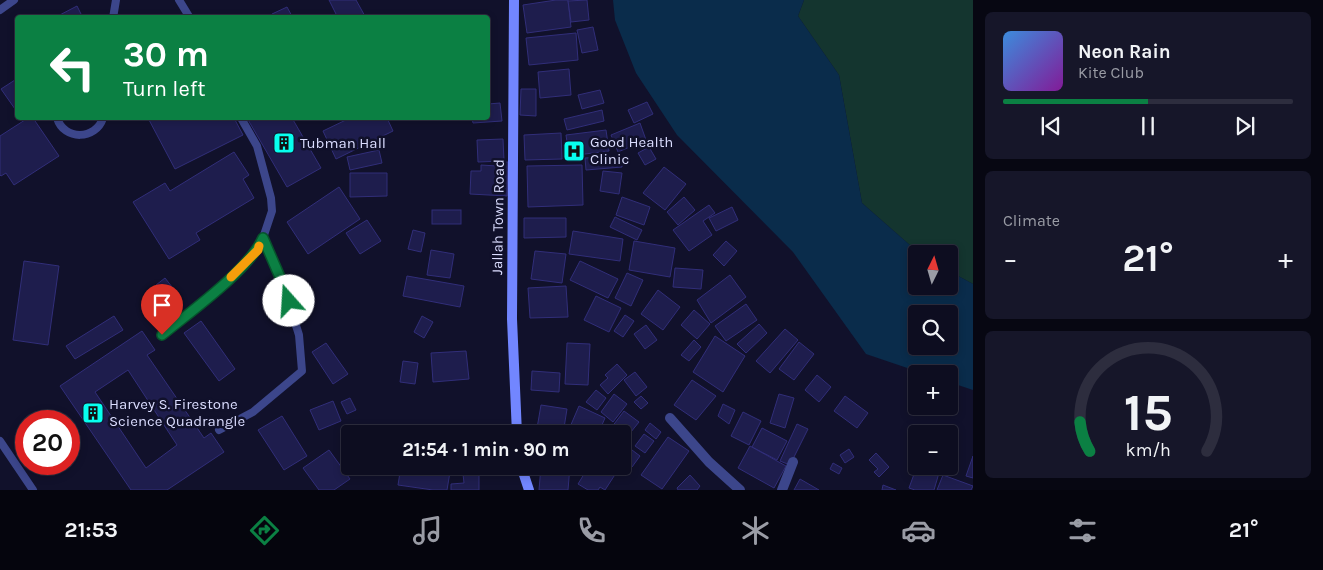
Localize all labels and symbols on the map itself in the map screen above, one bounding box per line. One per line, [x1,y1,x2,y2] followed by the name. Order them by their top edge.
[272,131,296,155] building icon: Tubman Hall
[590,133,673,168] place label: Good Health Clinic
[300,134,386,152] place label: Tubman Hall
[562,139,586,163] hospital icon: Good Health Clinic
[488,159,508,275] street label: Jallah Town Road
[908,245,958,295] north arrow
[262,274,314,326] position arrow
[141,284,183,335] pin
[109,395,245,430] place label: Harvey S. Firestone Science Quadrangle
[81,401,105,425] building icon: Harvey S. Firestone Science Quadrangle
[15,410,80,475] speed limit sign: 20

